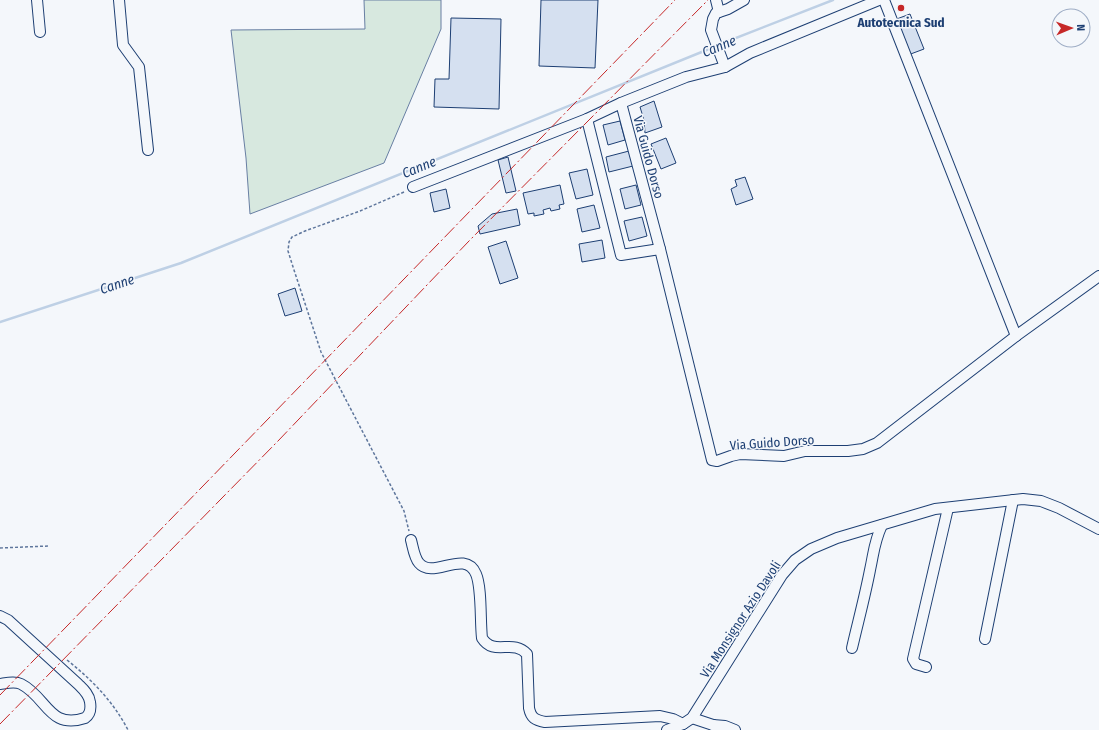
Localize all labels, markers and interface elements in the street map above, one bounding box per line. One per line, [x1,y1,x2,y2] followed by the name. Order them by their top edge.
[896,3,906,13] marker: Autotecnica Sud
[1051,8,1091,48] north arrow
[856,15,945,30] place label: Autotecnica Sud
[1074,24,1087,31] text: N
[700,32,739,61] water label: Canne
[630,114,667,200] street label: Via Guido Dorso
[400,153,439,182] water label: Canne
[98,271,137,298] water label: Canne
[729,432,815,453] street label: Via Guido Dorso
[697,558,784,681] street label: Via Monsignor Azio Davoli

